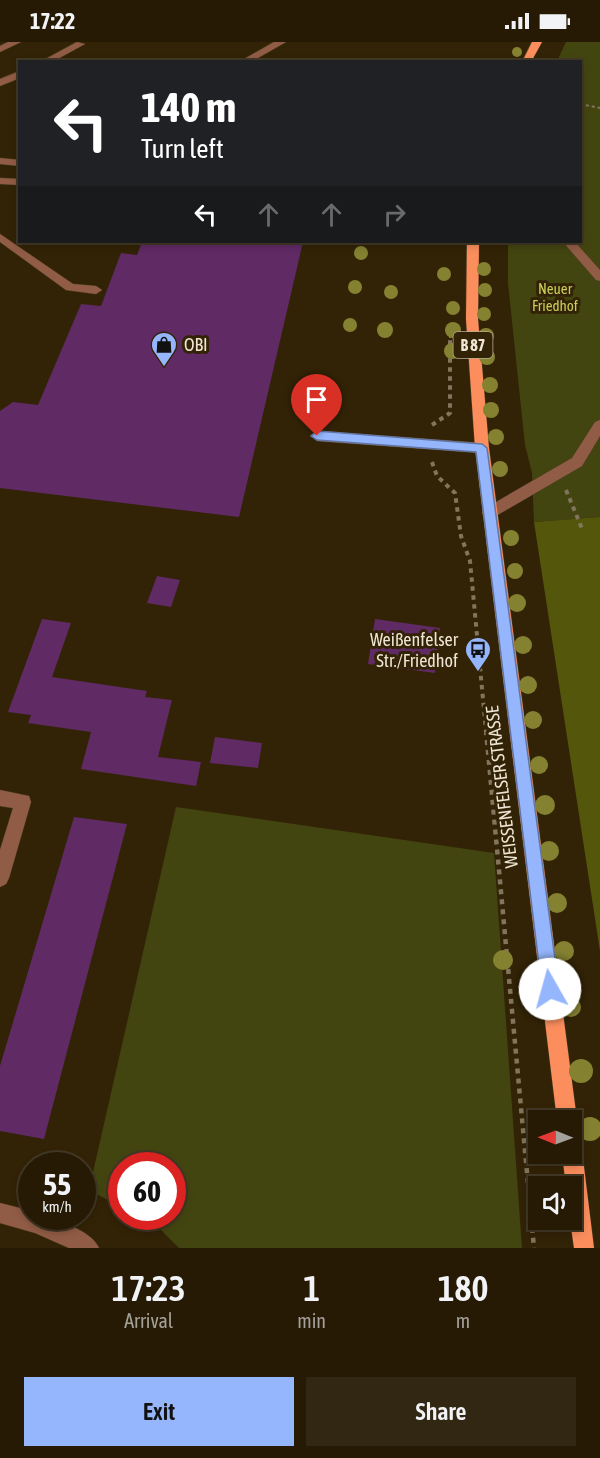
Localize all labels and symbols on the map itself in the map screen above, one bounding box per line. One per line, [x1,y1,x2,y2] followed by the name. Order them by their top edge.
[532,280,578,314] park label: Neuer Friedhof
[149,330,179,368] shop icon: OBI
[454,332,492,358] road number: B 87
[184,334,208,355] place label: OBI
[291,374,342,436] pin
[370,629,459,671] place label: Weißenfelser Str./Friedhof
[463,635,493,673] bus stop icon: Weißenfelser Str./Friedhof
[481,704,522,869] street label: WEISSENFELSER STRASSE
[518,957,582,1021] position arrow
[528,1110,582,1164] north arrow
[108,1152,186,1230] speed limit sign: 60

